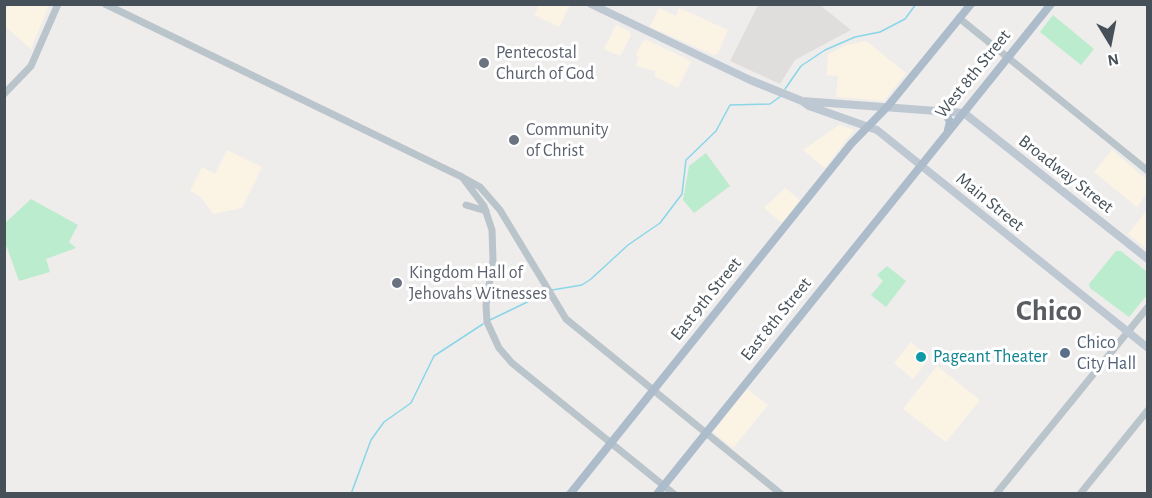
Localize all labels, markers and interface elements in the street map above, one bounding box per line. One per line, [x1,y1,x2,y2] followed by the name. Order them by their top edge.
[1080,12,1140,72] north arrow
[931,25,1015,123] street label: West 8th Street
[496,42,594,84] place label: Pentecostal Church of God
[1106,51,1120,69] text: N
[477,56,491,70] marker: Pentecostal Church of God
[526,119,608,162] place label: Community of Christ
[1014,130,1118,218] street label: Broadway Street
[507,133,521,147] marker: Community of Christ
[952,168,1028,236] street label: Main Street
[666,253,746,345] street label: East 9th Street
[409,262,547,304] place label: Kingdom Hall of Jehovahs Witnesses
[736,273,816,365] street label: East 8th Street
[390,276,404,290] marker: Kingdom Hall of Jehovahs Witnesses
[1016,293,1082,329] district label: Chico
[1077,332,1136,374] place label: Chico City Hall
[933,346,1048,368] place label: Pageant Theater
[1058,346,1072,360] marker: Chico City Hall
[914,350,928,364] marker: Pageant Theater

